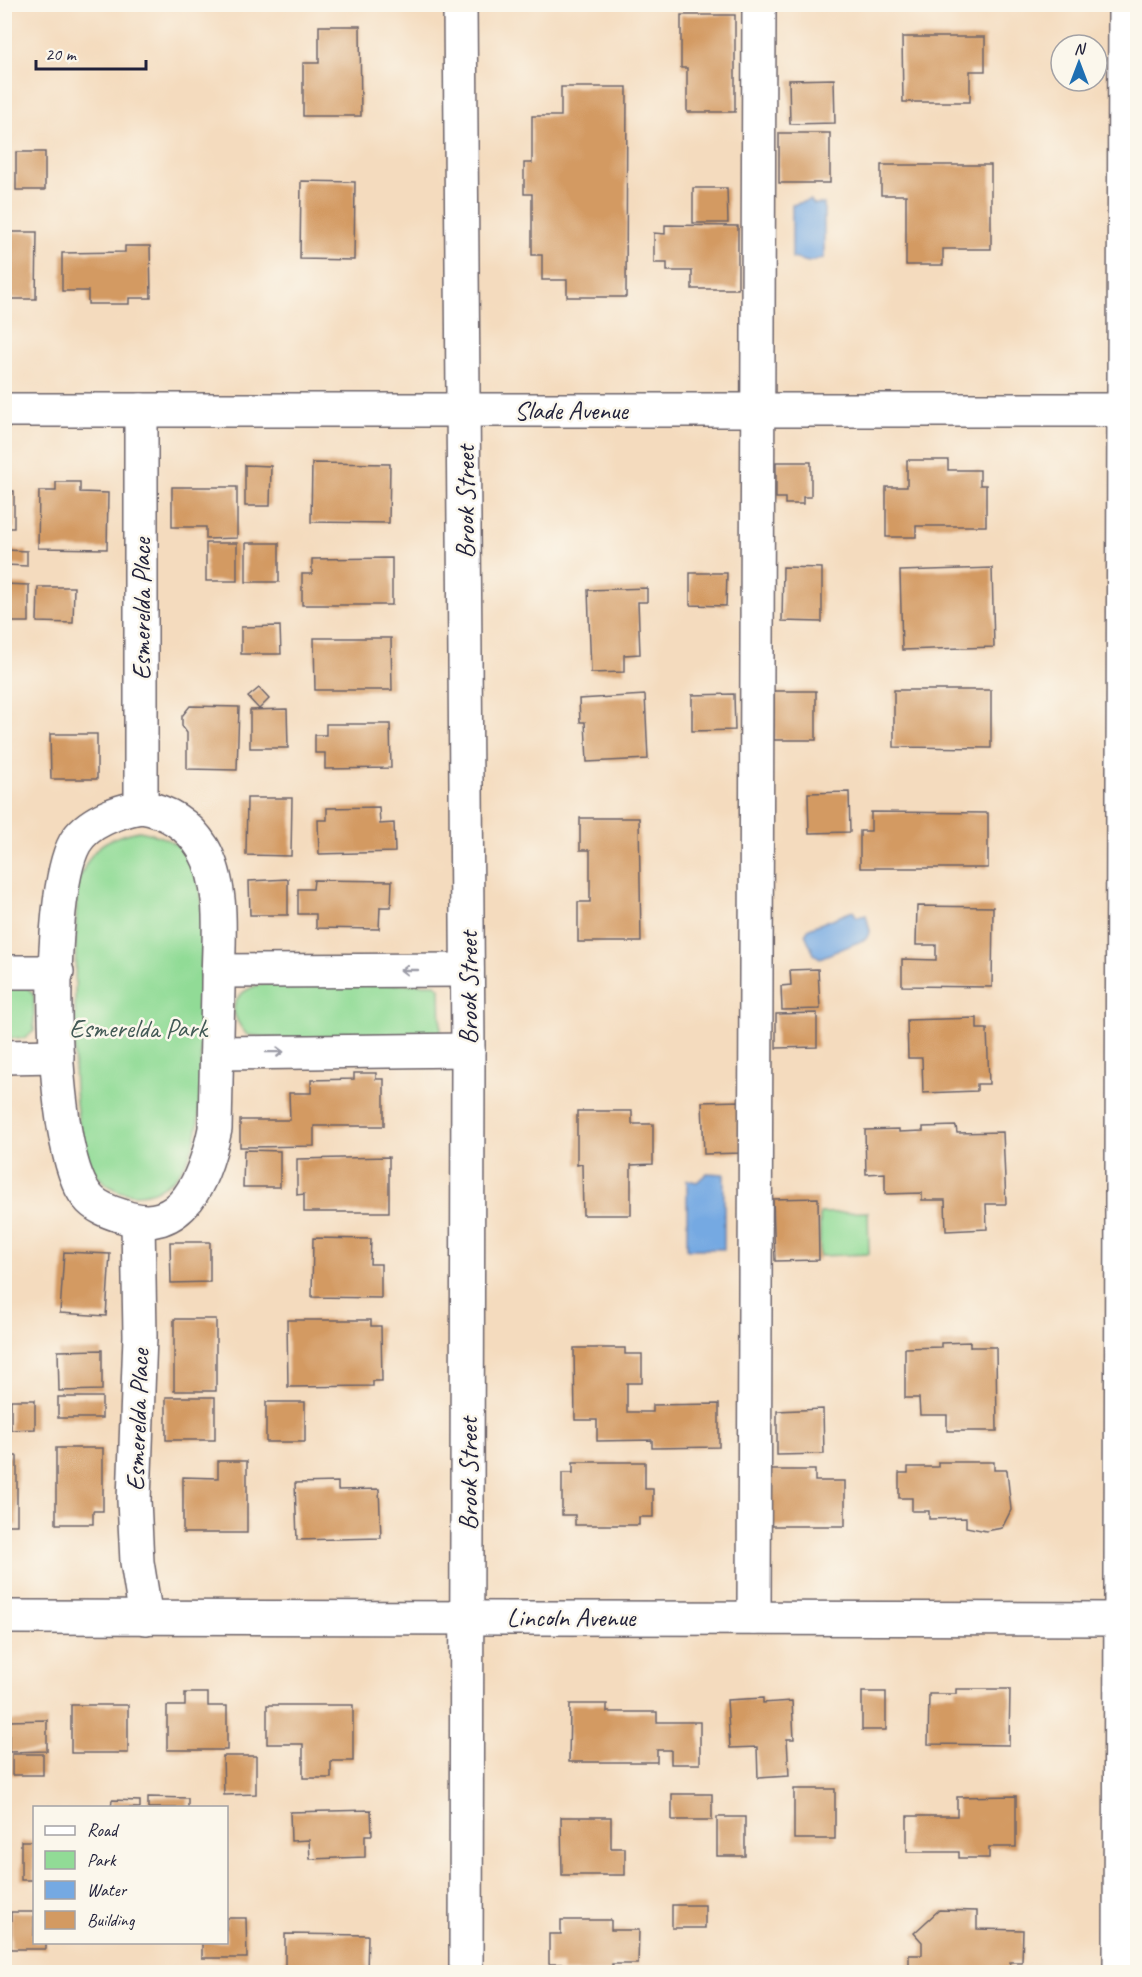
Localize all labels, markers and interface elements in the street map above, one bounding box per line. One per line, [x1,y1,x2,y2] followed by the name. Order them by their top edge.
[36,33,146,71] scale bar
[1049,33,1109,93] north arrow
[1074,39,1087,59] text: N
[45,43,78,65] text: 20 m
[514,394,629,427] street label: Slade Avenue
[449,443,482,559] street label: Brook Street
[125,537,158,680] street label: Esmerelda Place
[452,929,485,1045] street label: Brook Street
[399,964,419,976] one-way arrow
[69,1012,209,1045] park label: Esmerelda Park
[265,1046,285,1058] one-way arrow
[119,1347,157,1491] street label: Esmerelda Place
[452,1415,485,1531] street label: Brook Street
[507,1601,637,1634] street label: Lincoln Avenue
[33,1806,228,1944] legend
[87,1819,120,1841] text: Road
[87,1849,117,1871] text: Park
[87,1879,128,1901] text: Water
[87,1909,136,1931] text: Building

